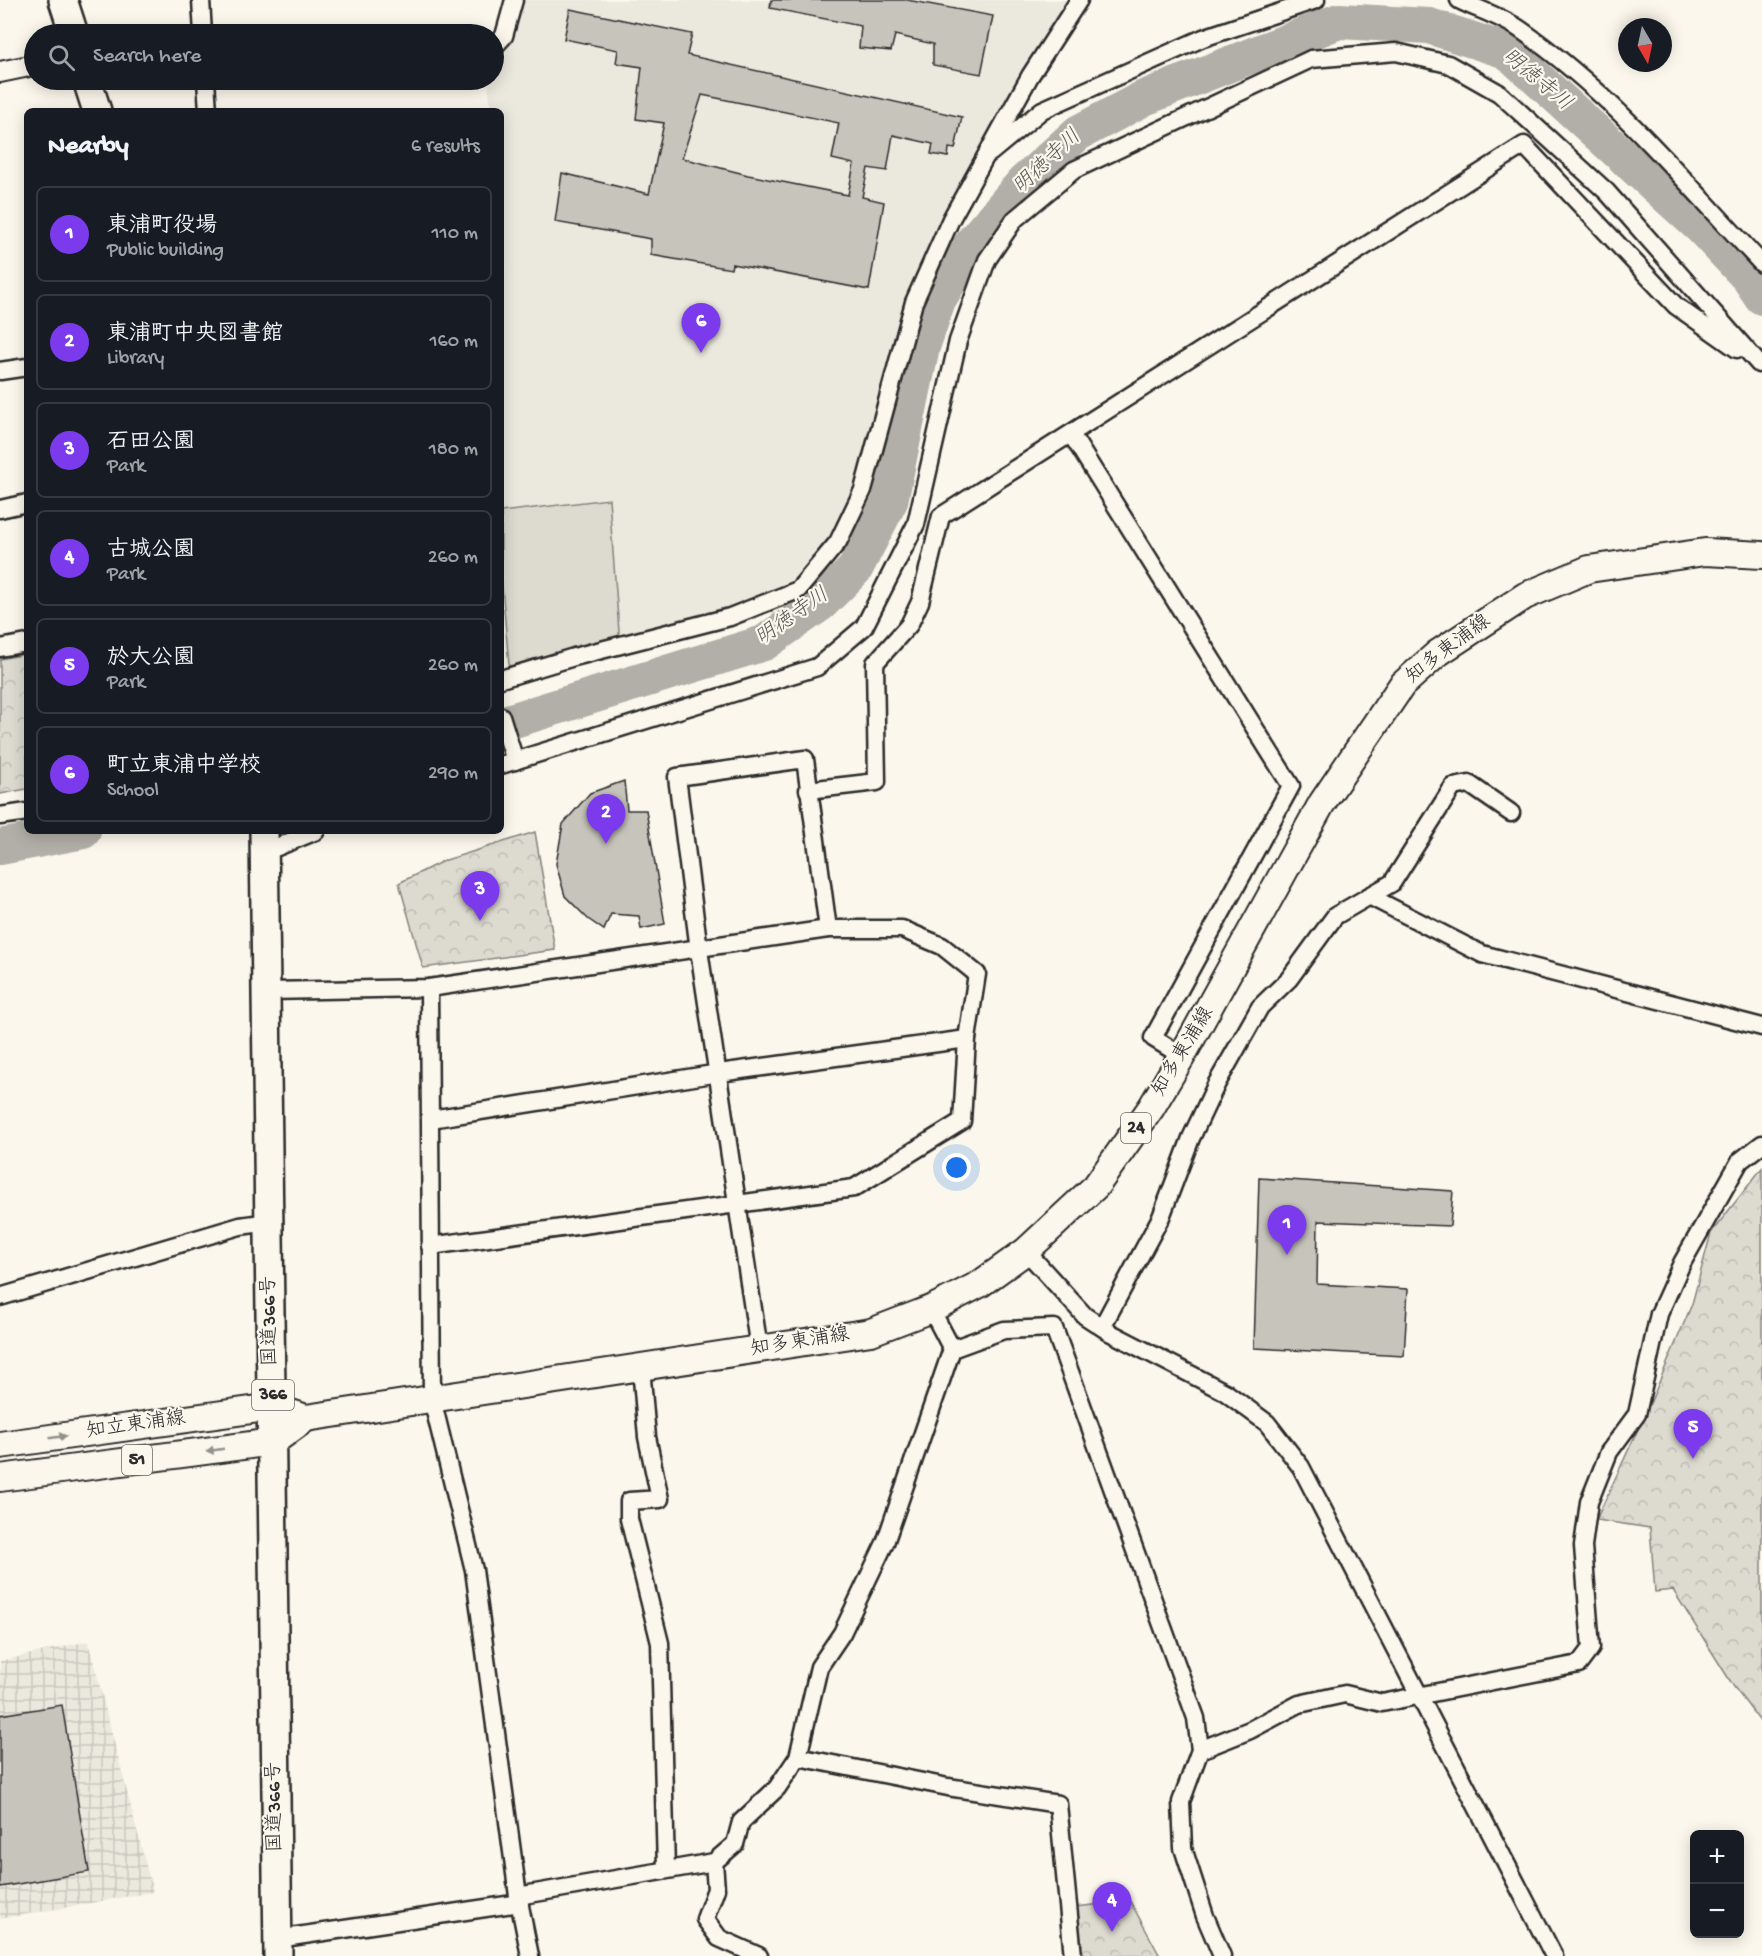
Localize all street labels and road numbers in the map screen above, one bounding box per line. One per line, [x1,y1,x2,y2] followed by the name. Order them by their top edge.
[1401,609,1496,689] street label: 知多東浦線
[1147,1002,1220,1101] street label: 知多東浦線
[1121,1113,1151,1143] road number: 24
[258,1275,283,1367] street label: 国道366号
[749,1322,851,1362] street label: 知多東浦線
[252,1380,294,1410] road number: 366
[85,1406,187,1444] street label: 知立東浦線
[122,1445,152,1475] road number: 51
[263,1761,288,1853] street label: 国道366号

